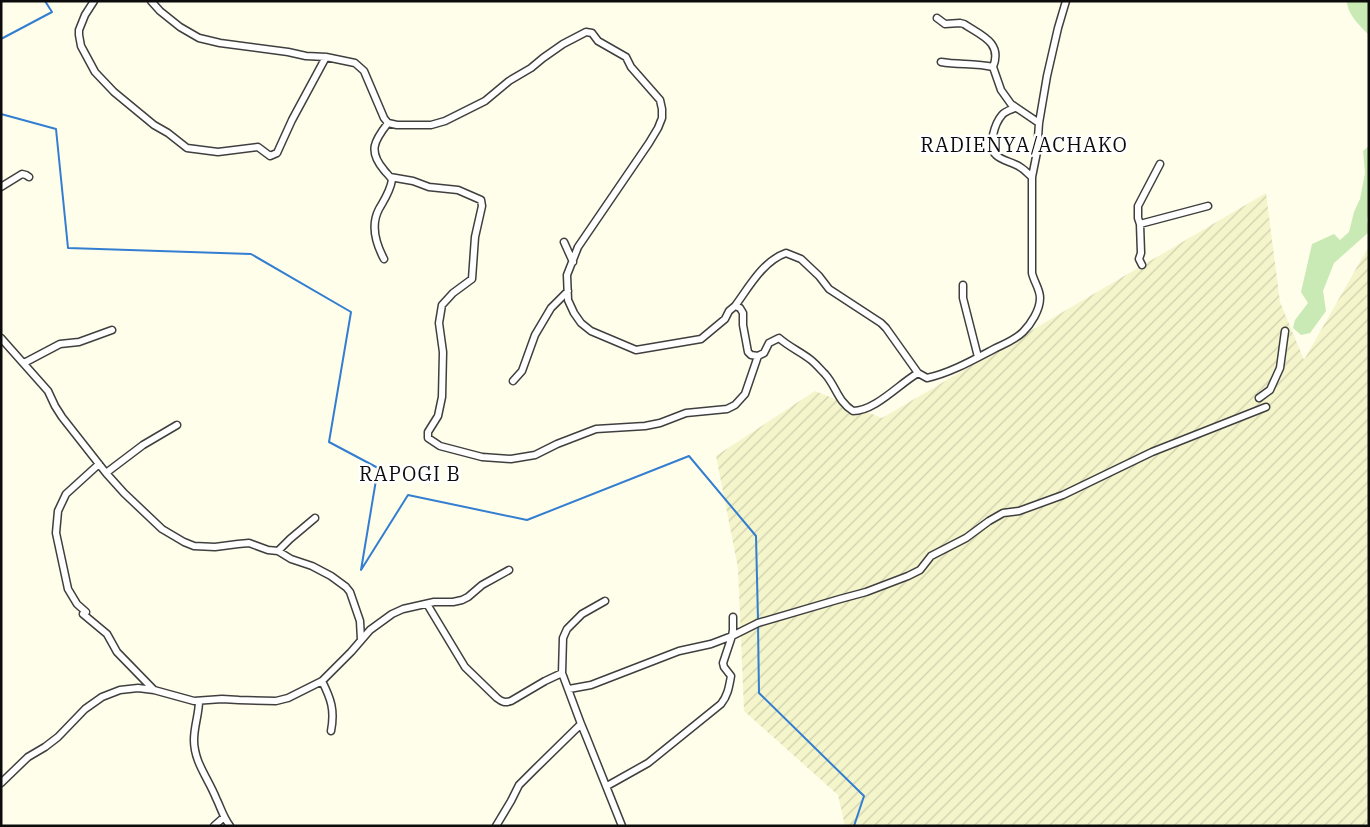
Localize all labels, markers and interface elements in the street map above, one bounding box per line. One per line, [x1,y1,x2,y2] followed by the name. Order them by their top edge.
[920,131,1128,158] district label: RADIENYA/ACHAKO
[359,460,461,487] district label: RAPOGI B

